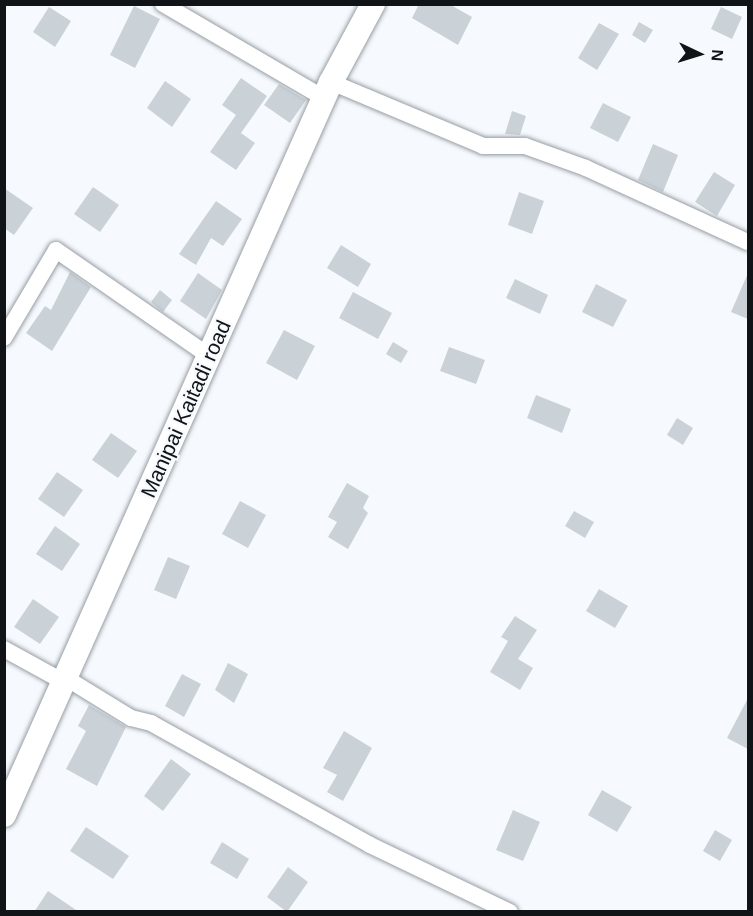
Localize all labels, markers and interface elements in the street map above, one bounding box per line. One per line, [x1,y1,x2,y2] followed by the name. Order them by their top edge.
[669,24,729,84] north arrow
[709,49,726,62] text: N
[136,316,236,502] street label: Manipai Kaitadi road

